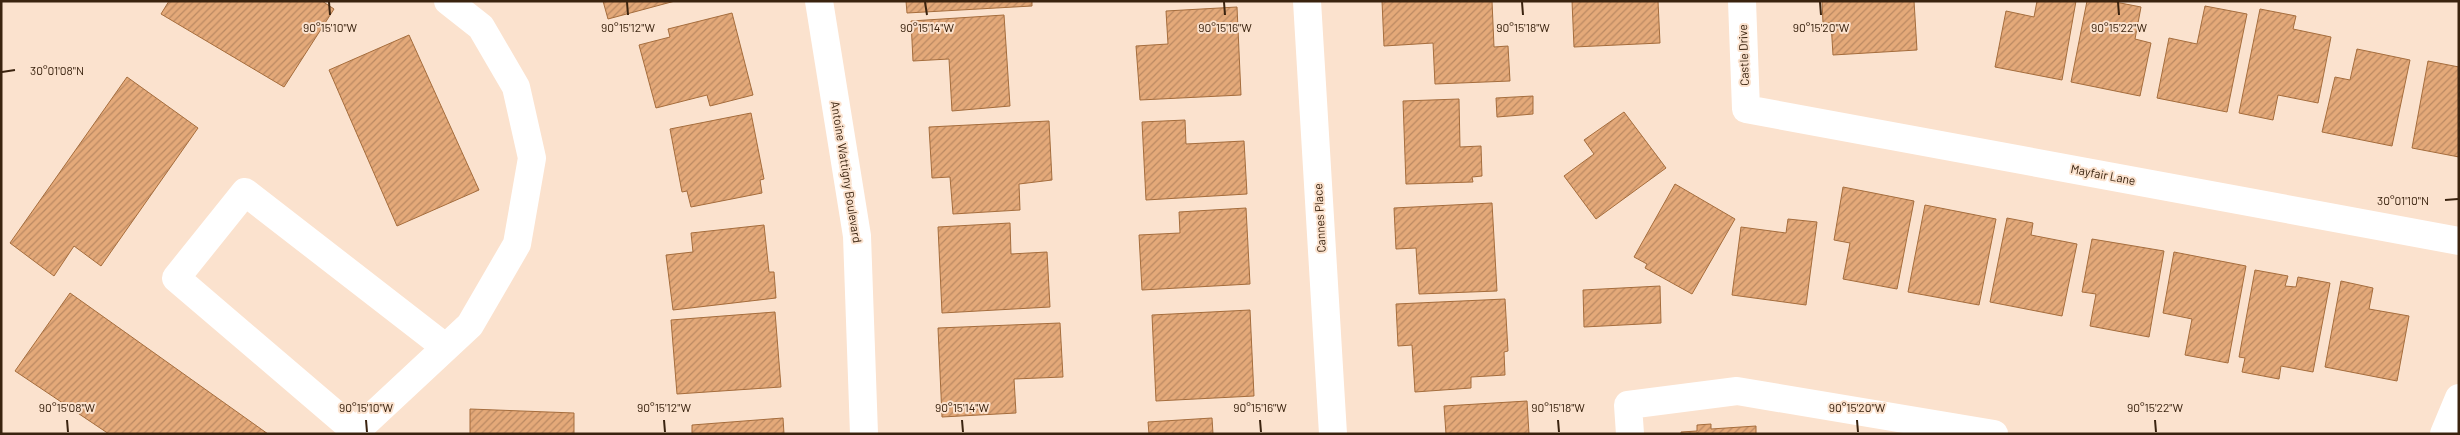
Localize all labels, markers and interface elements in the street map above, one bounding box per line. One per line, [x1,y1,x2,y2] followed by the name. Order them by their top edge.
[303,20,358,34] text: 90°15'10"W
[601,20,655,34] text: 90°15'12"W
[900,20,954,34] text: 90°15'14"W
[1198,20,1252,34] text: 90°15'16"W
[1496,20,1550,34] text: 90°15'18"W
[1793,20,1850,34] text: 90°15'20"W
[2091,20,2148,34] text: 90°15'22"W
[1735,24,1751,86] street label: Castle Drive
[30,63,84,77] text: 30°01'08"N
[829,100,865,244] street label: Antoine Wattigny Boulevard
[2069,161,2137,187] street label: Mayfair Lane
[1310,183,1328,253] street label: Cannes Place
[2377,193,2429,207] text: 30°01'10"N
[39,400,96,414] text: 90°15'08"W
[339,400,394,414] text: 90°15'10"W
[637,400,691,414] text: 90°15'12"W
[935,400,989,414] text: 90°15'14"W
[1233,400,1287,414] text: 90°15'16"W
[1531,400,1585,414] text: 90°15'18"W
[1829,400,1886,414] text: 90°15'20"W
[2127,400,2184,414] text: 90°15'22"W

